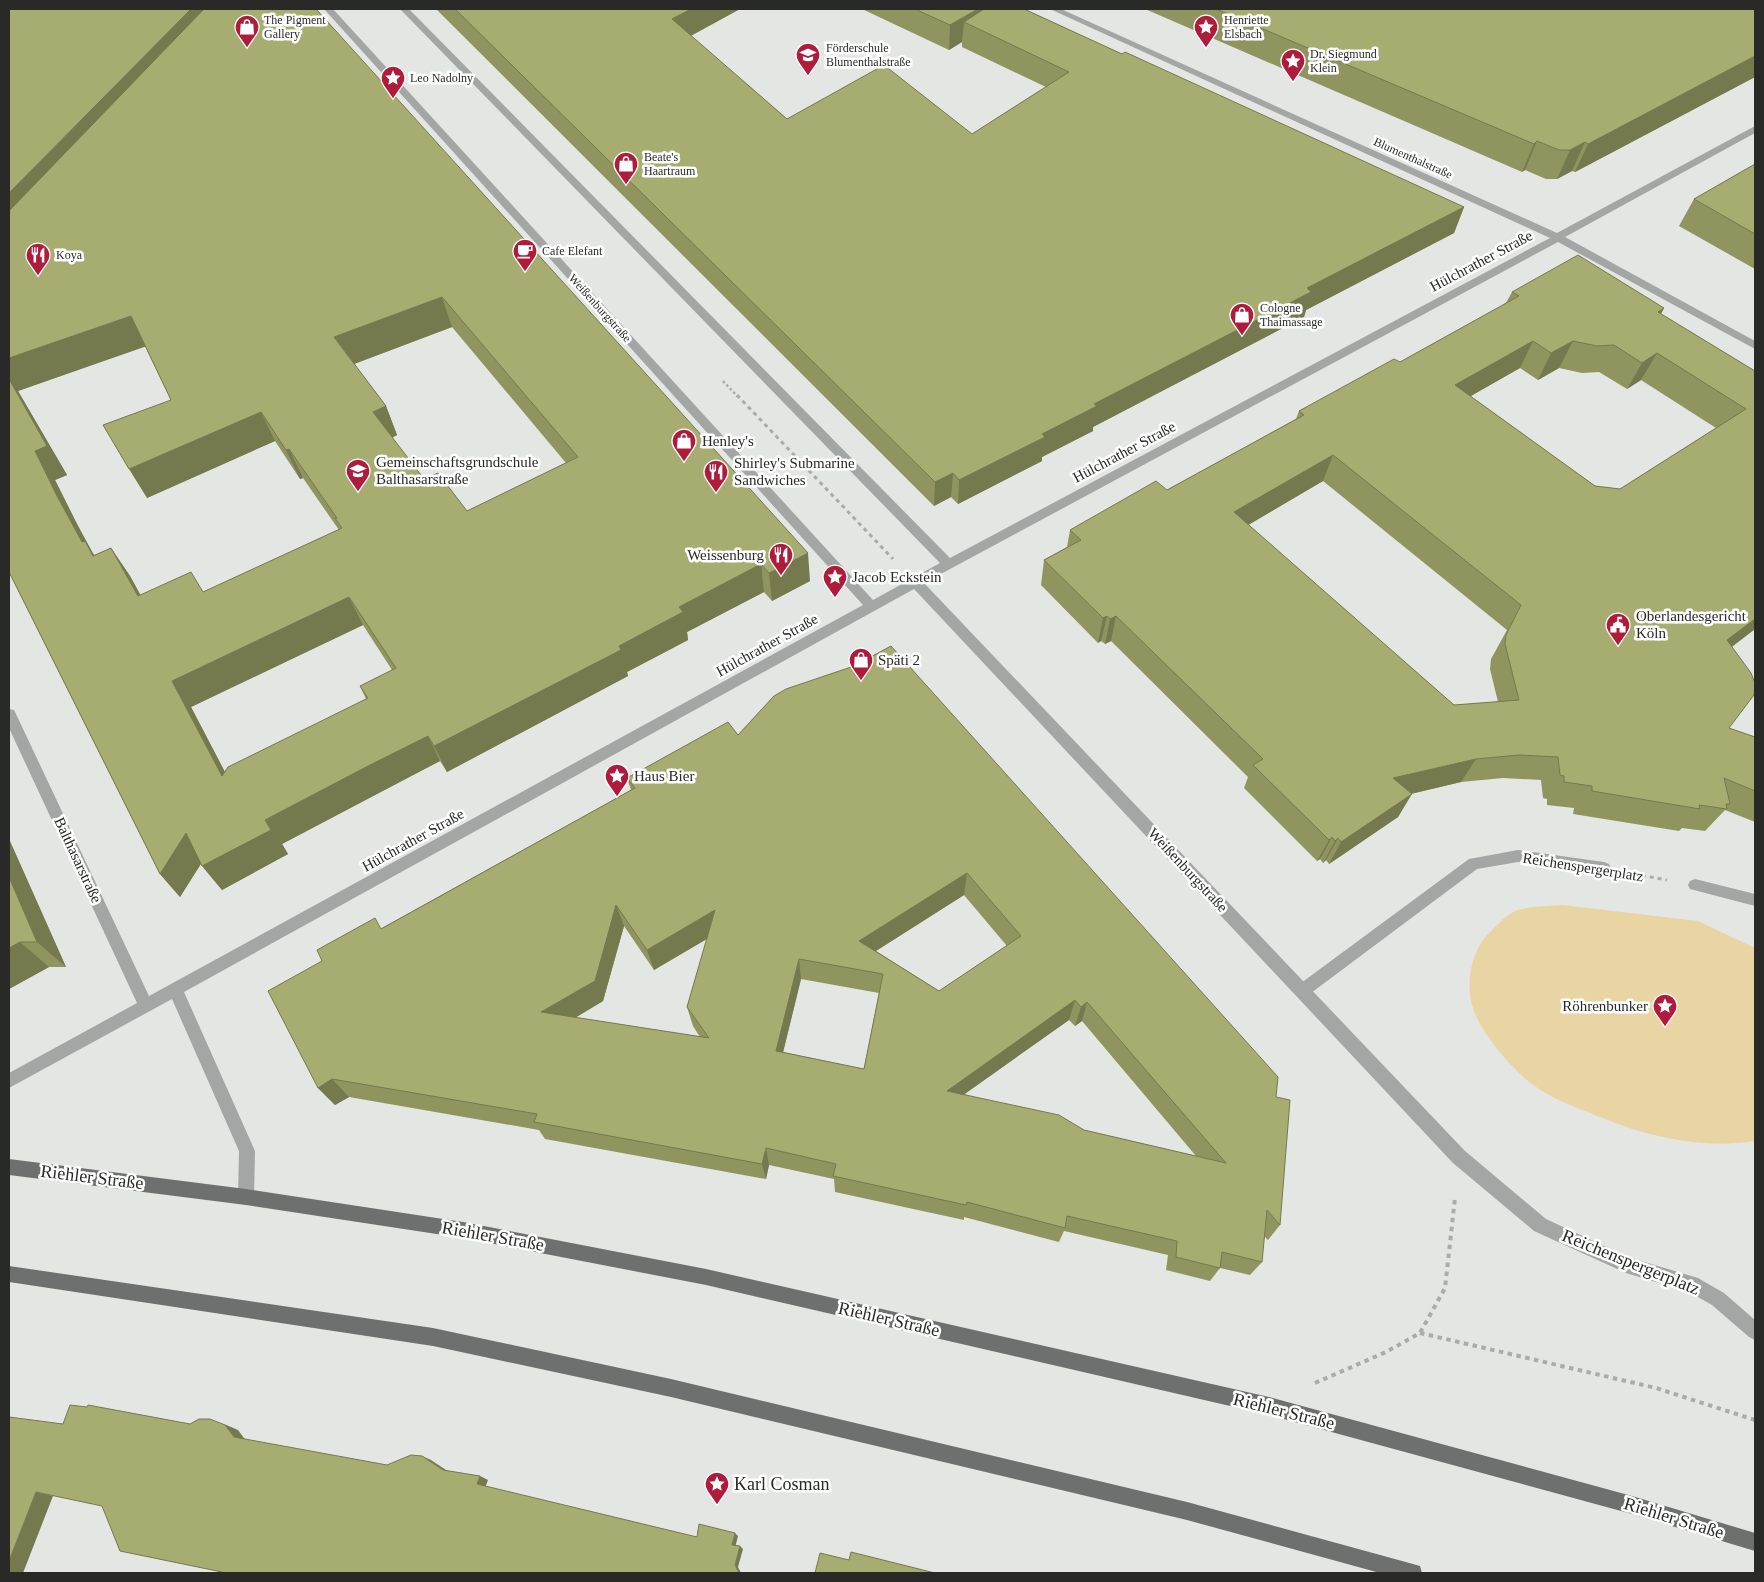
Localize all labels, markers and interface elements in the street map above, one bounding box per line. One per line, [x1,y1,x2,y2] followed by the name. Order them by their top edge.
[264,13,326,41] place label: The Pigment Gallery
[1224,13,1269,41] place label: Henriette Elsbach
[234,14,260,48] shop icon: The Pigment Gallery
[1193,14,1219,48] place icon: Henriette Elsbach
[826,41,911,69] place label: Förderschule Blumenthalstraße
[795,42,821,76] school or university icon: Förderschule Blumenthalstraße
[1310,47,1377,75] place label: Dr. Siegmund Klein
[1280,48,1306,82] place icon: Dr. Siegmund Klein
[380,65,406,99] place icon: Leo Nadolny
[410,71,473,85] place label: Leo Nadolny
[1371,134,1455,182] street label: Blumenthalstraße
[644,150,696,178] place label: Beate's Haartraum
[613,151,639,185] shop icon: Beate's Haartraum
[1427,227,1535,295] street label: Hülchrather Straße
[512,238,538,272] cafe icon: Cafe Elefant
[25,242,51,276] restaurant icon: Koya
[542,244,603,258] place label: Cafe Elefant
[56,248,83,262] place label: Koya
[566,271,634,345] street label: Weißenburgstraße
[1260,301,1323,329] place label: Cologne Thaimassage
[1229,302,1255,336] shop icon: Cologne Thaimassage
[1070,418,1178,486] street label: Hülchrather Straße
[671,428,697,462] shop icon: Henley's
[702,433,754,449] place label: Henley's
[376,454,539,487] place label: Gemeinschaftsgrundschule Balthasarstraße
[734,455,855,488] place label: Shirley's Submarine Sandwiches
[345,458,371,492] school or university icon: Gemeinschaftsgrundschule Balthasarstraße
[703,459,729,493] restaurant icon: Shirley's Submarine Sandwiches
[768,542,794,576] restaurant icon: Weissenburg
[687,547,764,563] place label: Weissenburg
[822,564,848,598] place icon: Jacob Eckstein
[852,569,942,585] place label: Jacob Eckstein
[1636,608,1747,641] place label: Oberlandesgericht Köln
[713,610,821,680] street label: Hülchrather Straße
[1605,612,1631,646] public building icon: Oberlandesgericht Köln
[848,647,874,681] shop icon: Späti 2
[878,652,920,668] place label: Späti 2
[604,763,630,797] place icon: Haus Bier
[634,768,694,784] place label: Haus Bier
[359,805,467,875] street label: Hülchrather Straße
[51,815,105,906] street label: Balthasarstraße
[1145,825,1231,915] street label: Weißenburgstraße
[1521,850,1645,885] street label: Reichenspergerplatz
[1652,993,1678,1027] place icon: Röhrenbunker
[1562,998,1648,1014] place label: Röhrenbunker
[39,1161,145,1193] street label: Riehler Straße
[440,1217,546,1255] street label: Riehler Straße
[1559,1225,1703,1299] street label: Reichenspergerplatz
[836,1298,942,1340] street label: Riehler Straße
[1231,1389,1337,1433] street label: Riehler Straße
[704,1471,730,1505] place icon: Karl Cosman
[734,1474,829,1494] place label: Karl Cosman
[1622,1493,1726,1543] street label: Riehler Straße

